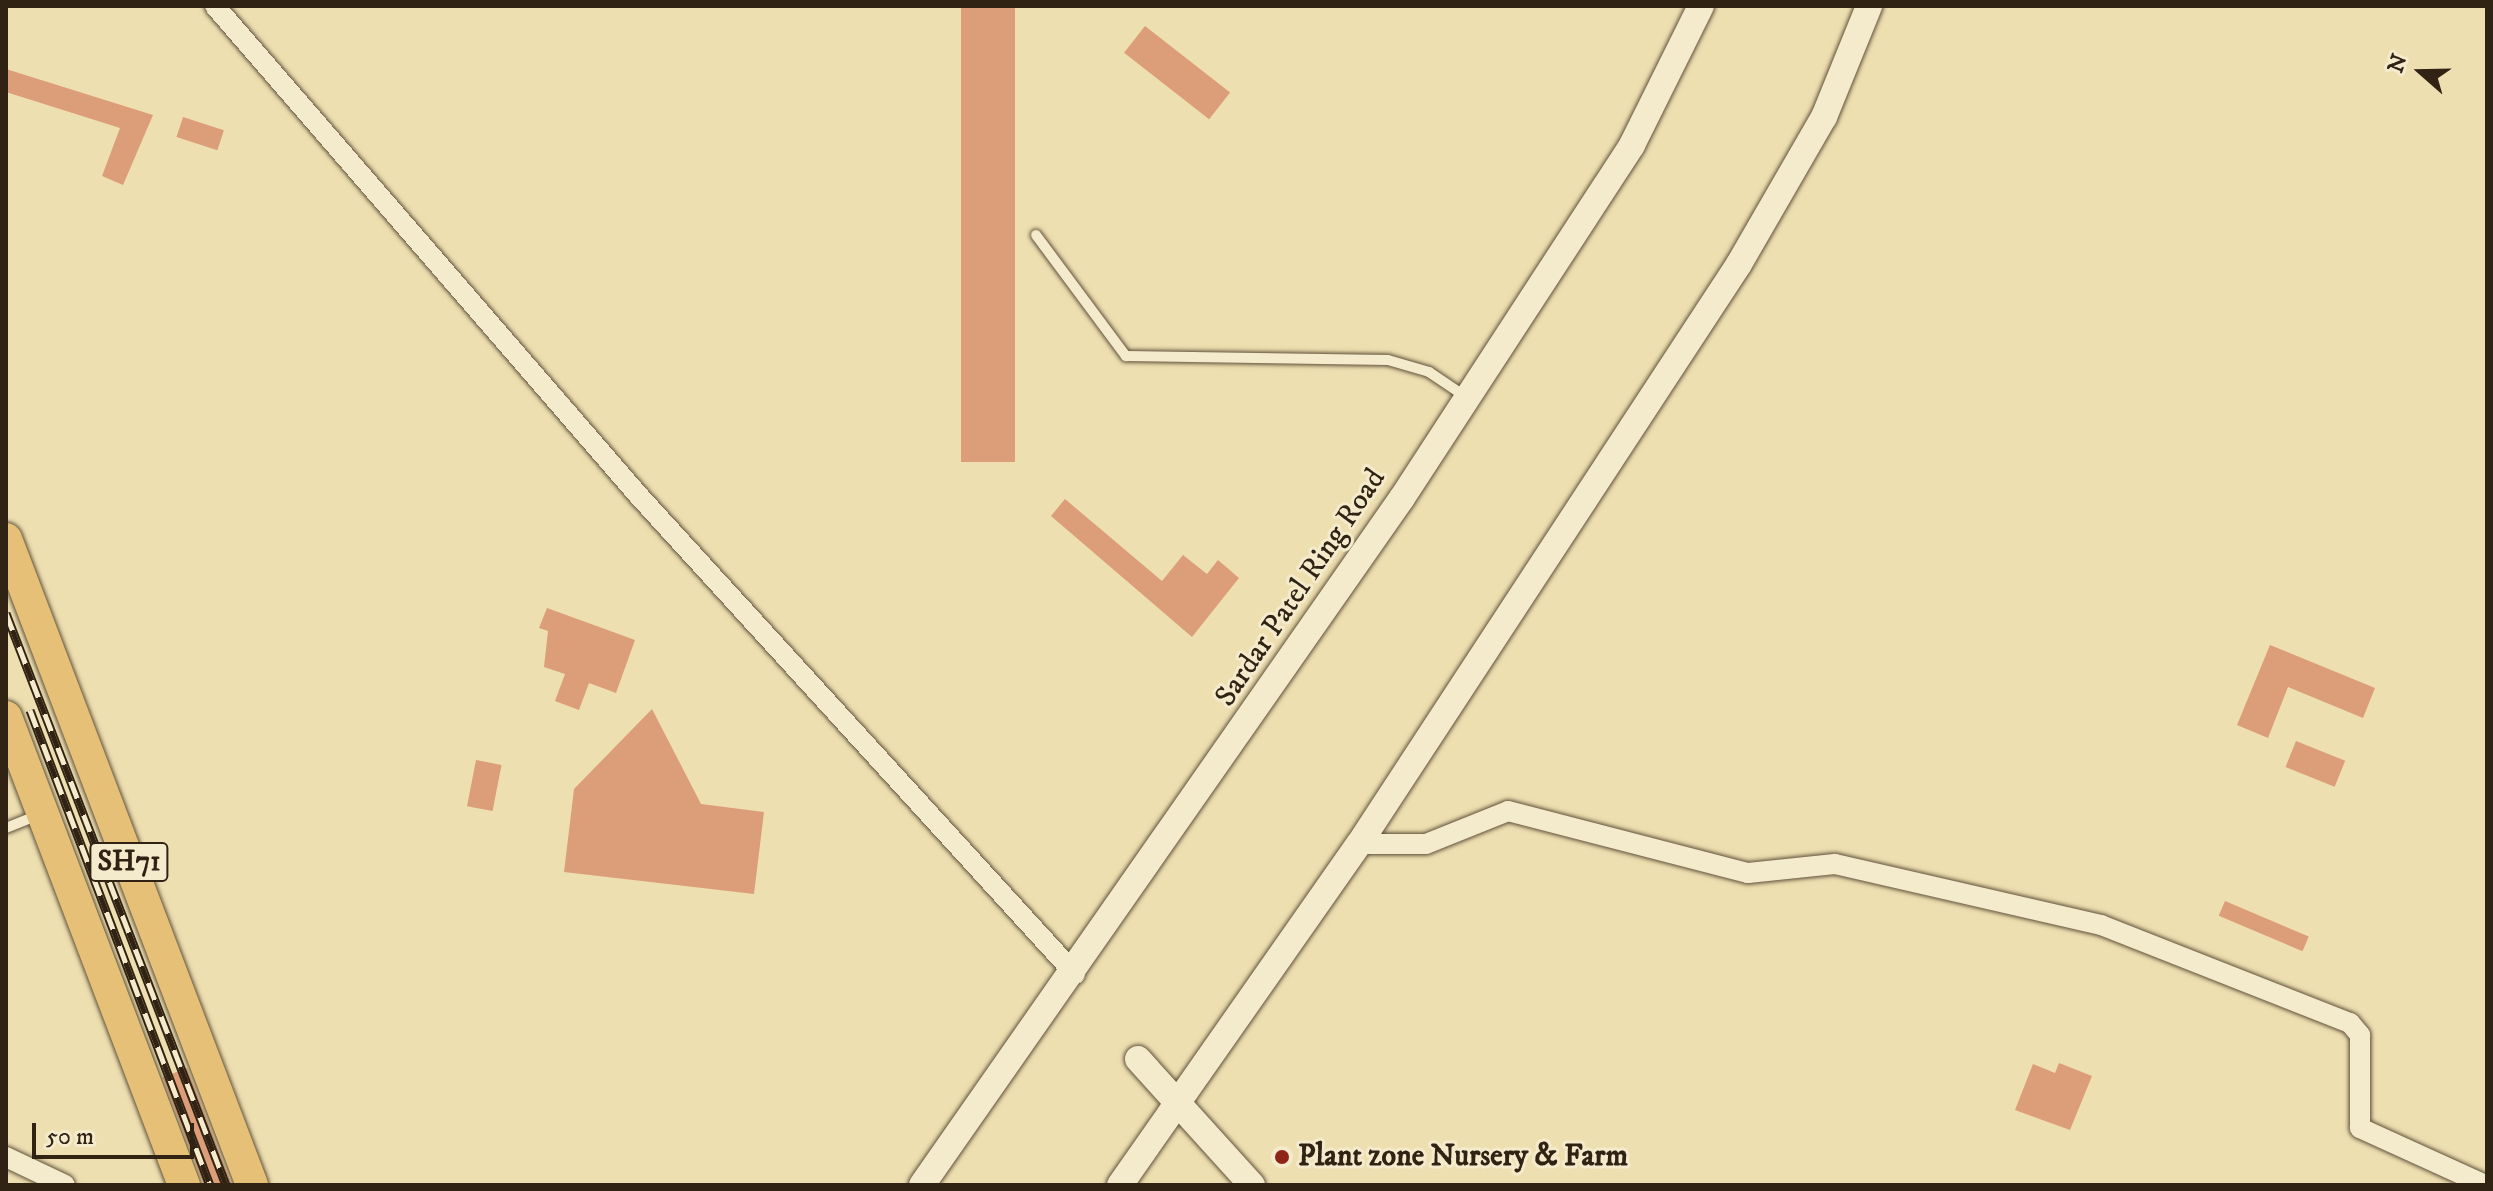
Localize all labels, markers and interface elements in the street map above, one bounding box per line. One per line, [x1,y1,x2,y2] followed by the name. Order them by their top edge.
[2381,32,2461,112] north arrow
[2382,51,2414,77] text: N
[1208,462,1394,714] street label: Sardar Patel Ring Road
[89,838,169,886] road number: SH71
[36,1107,198,1157] scale bar
[46,1122,94,1152] text: 50 m
[1298,1139,1628,1175] place label: Plant zone Nursery & Farm
[1273,1148,1291,1166] marker: Plant zone Nursery & Farm

